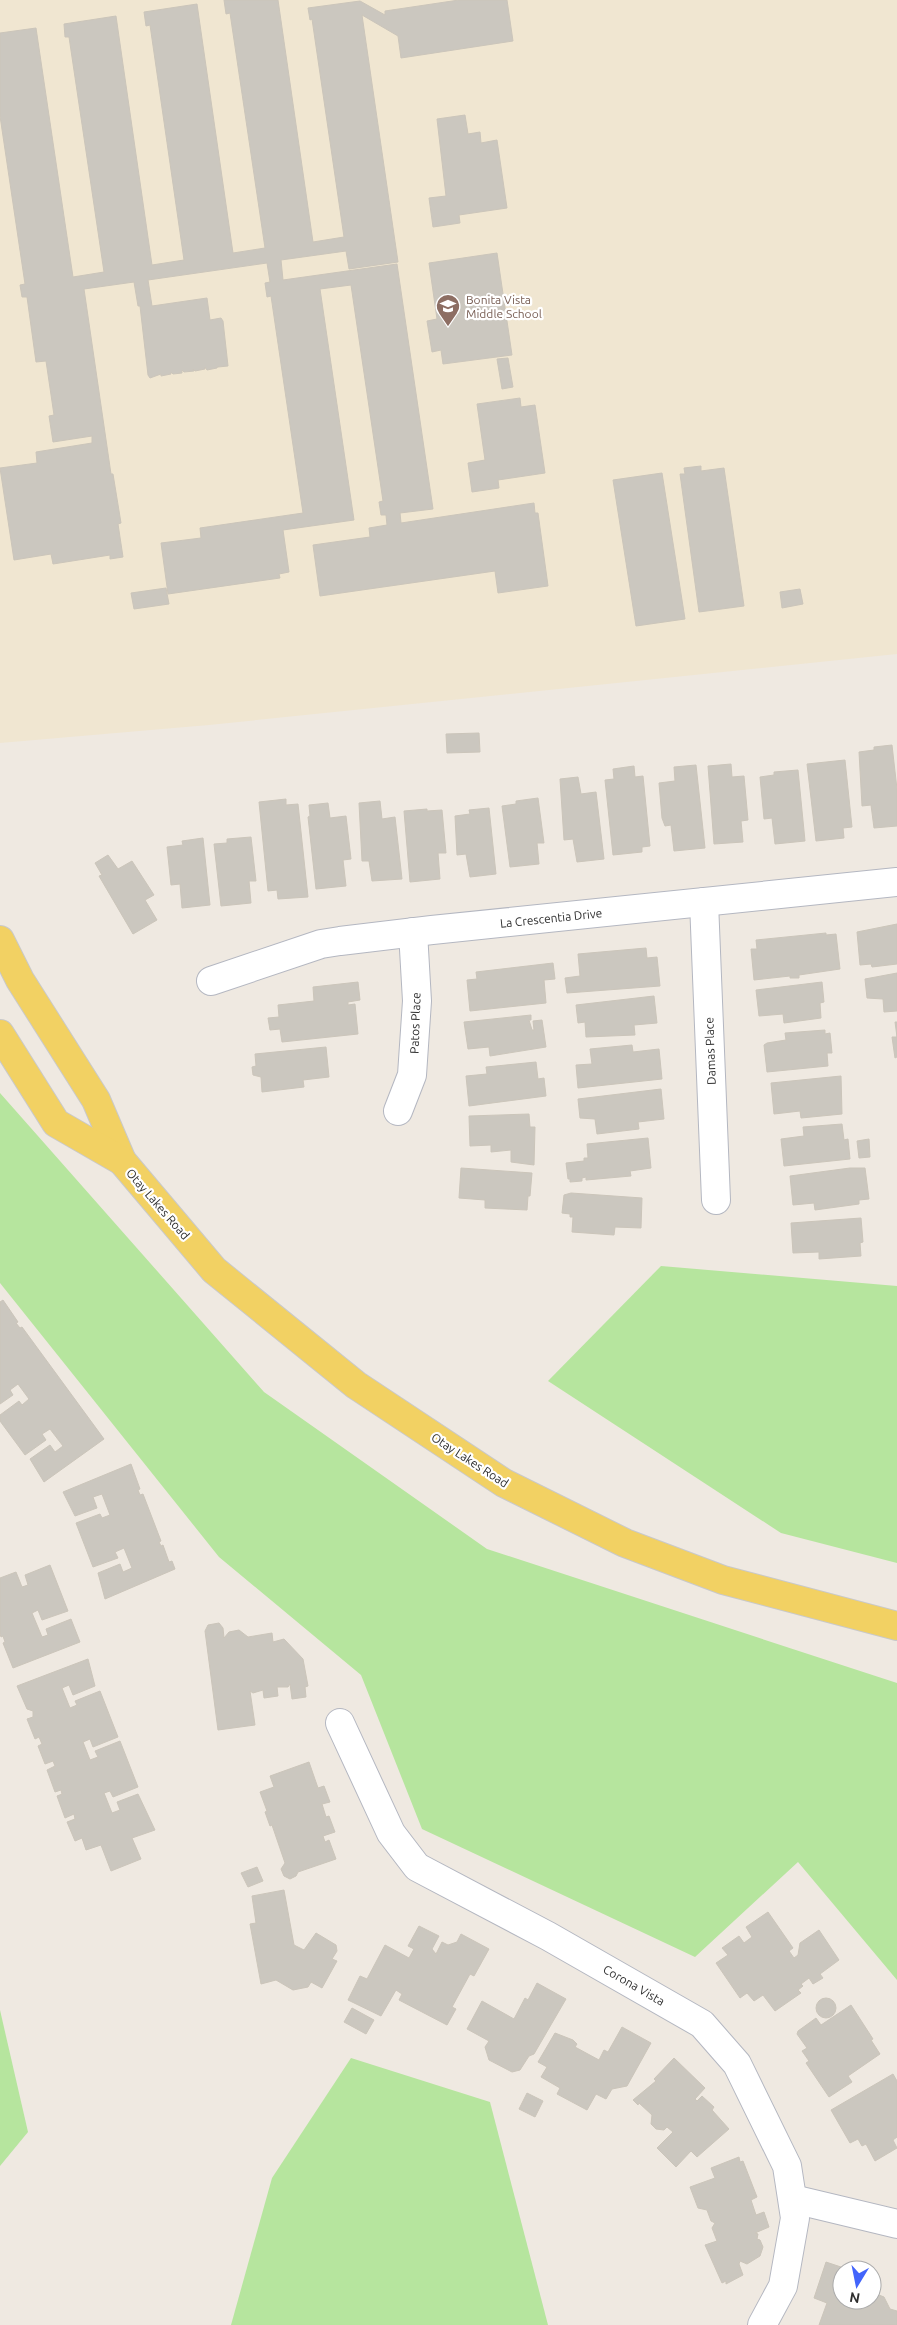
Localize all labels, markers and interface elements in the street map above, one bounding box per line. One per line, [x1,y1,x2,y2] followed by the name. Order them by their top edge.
[435,293,461,327] school or university icon: Bonita Vista Middle School
[466,293,542,320] place label: Bonita Vista Middle School
[499,906,603,930] street label: La Crescentia Drive
[407,992,423,1054] street label: Patos Place
[702,1017,718,1085] street label: Damas Place
[124,1166,192,1242] street label: Otay Lakes Road
[429,1430,511,1490] street label: Otay Lakes Road
[601,1962,667,2008] street label: Corona Vista
[832,2260,882,2310] north arrow
[848,2289,861,2307] text: N

